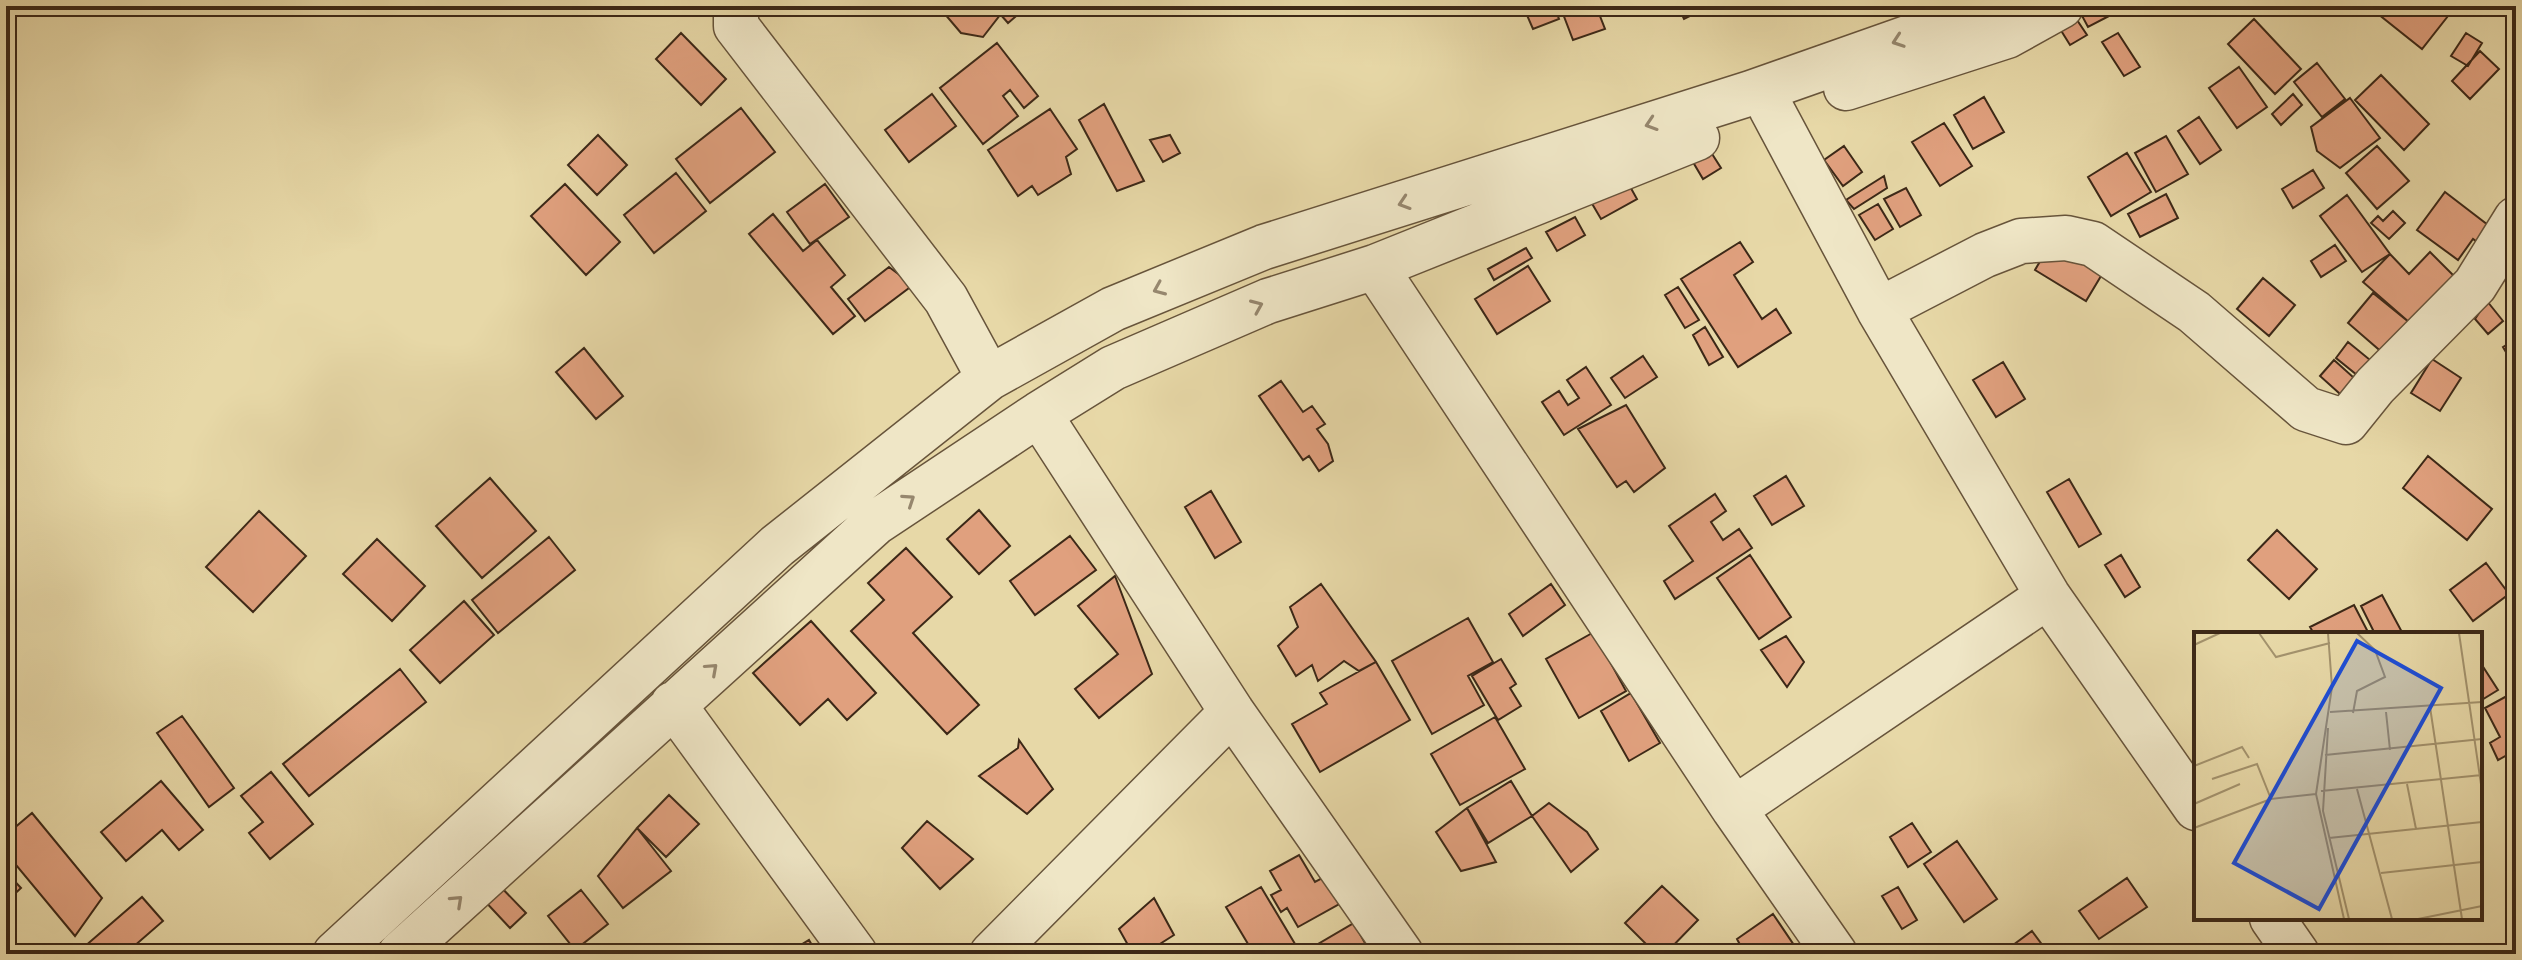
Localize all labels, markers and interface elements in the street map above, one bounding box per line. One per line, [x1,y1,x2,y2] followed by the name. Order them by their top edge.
[1892,32,1906,48] one-way arrow
[1645,115,1659,131] one-way arrow
[1397,194,1411,210] one-way arrow
[1153,280,1167,296] one-way arrow
[1249,299,1263,315] one-way arrow
[900,495,914,510] one-way arrow
[2194,632,2482,920] inset map
[702,665,717,679] one-way arrow
[448,896,463,910] one-way arrow

